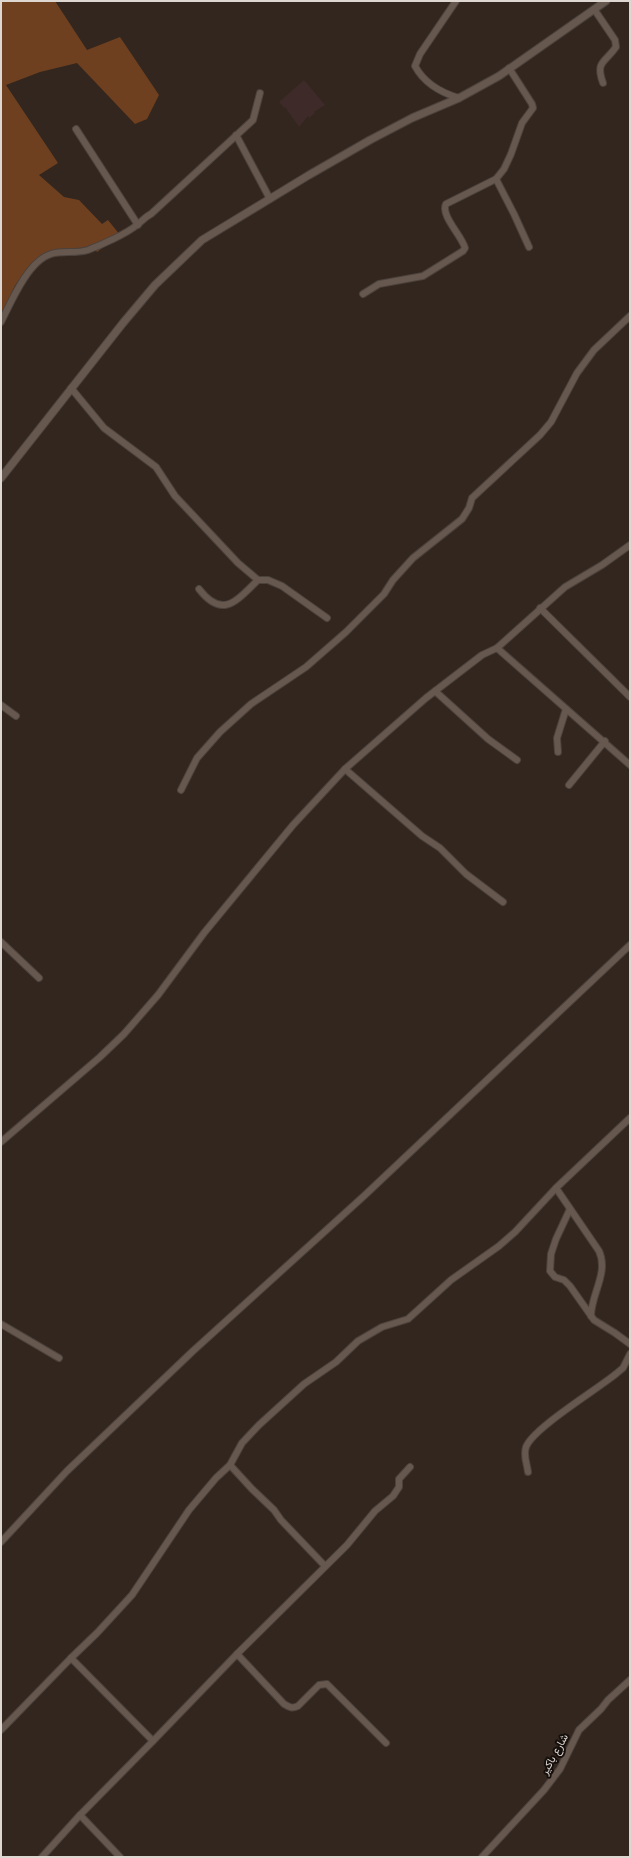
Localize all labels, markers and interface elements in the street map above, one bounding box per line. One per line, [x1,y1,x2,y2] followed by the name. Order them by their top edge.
[537,1731,572,1778] street label: شارع باكير

